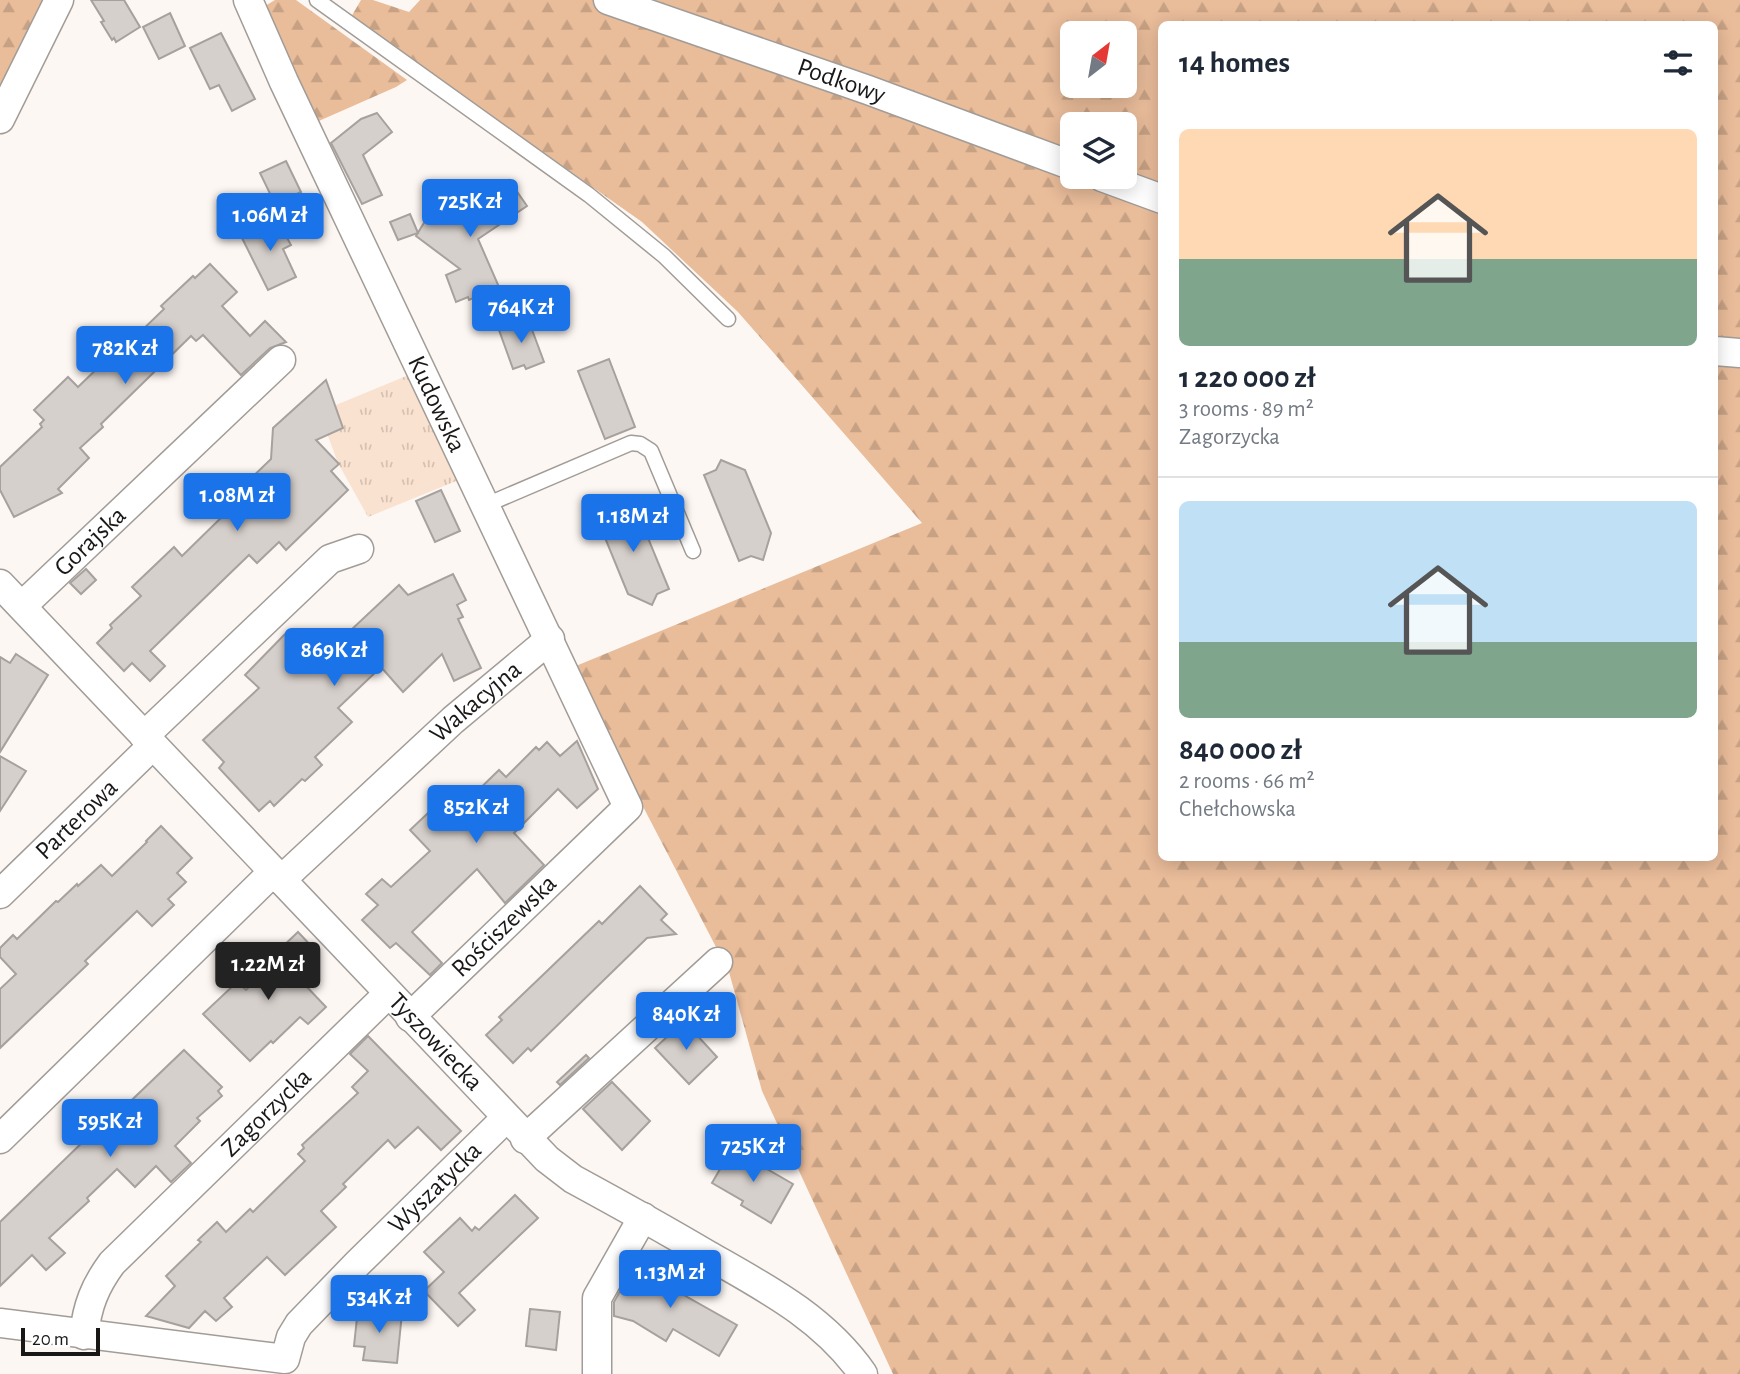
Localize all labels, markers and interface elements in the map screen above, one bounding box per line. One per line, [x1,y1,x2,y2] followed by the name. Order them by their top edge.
[1060,21,1138,98] north arrow
[1060,21,1137,189] map controls
[1659,44,1697,82] icon: filters
[1179,48,1290,78] text: 14 homes
[794,54,889,108] street label: Podkowy
[1060,112,1137,189] button: layers
[1375,175,1501,301] icon: home
[405,180,535,239] pin: 725K zł
[438,190,502,213] text: 725K zł
[198,194,342,253] pin: 1.06M zł
[233,204,307,227] text: 1.06M zł
[456,286,586,345] pin: 764K zł
[488,296,554,319] text: 764K zł
[60,326,190,386] pin: 782K zł
[92,337,158,360] text: 782K zł
[403,352,471,456] street label: Kudowska
[1179,363,1316,393] text: 1 220 000 zł
[1179,398,1314,421] text: 3 rooms · 89 m²
[1179,426,1280,449] text: Zagorzycka
[165,474,309,533] pin: 1.08M zł
[199,484,275,507] text: 1.08M zł
[561,494,705,554] pin: 1.18M zł
[49,502,131,581] street label: Gorajska
[597,505,669,528] text: 1.18M zł
[1375,547,1501,673] icon: home
[269,628,399,688] pin: 869K zł
[301,639,367,662] text: 869K zł
[425,656,526,747] street label: Wakacyjna
[1179,735,1302,765] text: 840 000 zł
[1179,770,1315,793] text: 2 rooms · 66 m²
[31,774,123,865] street label: Parterowa
[411,786,541,845] pin: 852K zł
[443,796,509,819] text: 852K zł
[1179,798,1296,821] text: Chełchowska
[447,870,561,982] street label: Rościszewska
[196,942,340,1002] pin: 1.22M zł
[231,953,305,976] text: 1.22M zł
[384,988,488,1096] street label: Tyszowiecka
[621,992,751,1052] pin: 840K zł
[652,1003,720,1026] text: 840K zł
[217,1063,316,1162] street label: Zagorzycka
[45,1100,175,1159] pin: 595K zł
[78,1110,142,1133] text: 595K zł
[688,1124,818,1184] pin: 725K zł
[721,1135,785,1158] text: 725K zł
[384,1137,486,1238] street label: Wyszatycka
[598,1250,742,1310] pin: 1.13M zł
[635,1261,705,1284] text: 1.13M zł
[314,1276,444,1335] pin: 534K zł
[347,1286,411,1309] text: 534K zł
[21,1325,100,1357] scale bar
[32,1330,69,1349] text: 20 m

